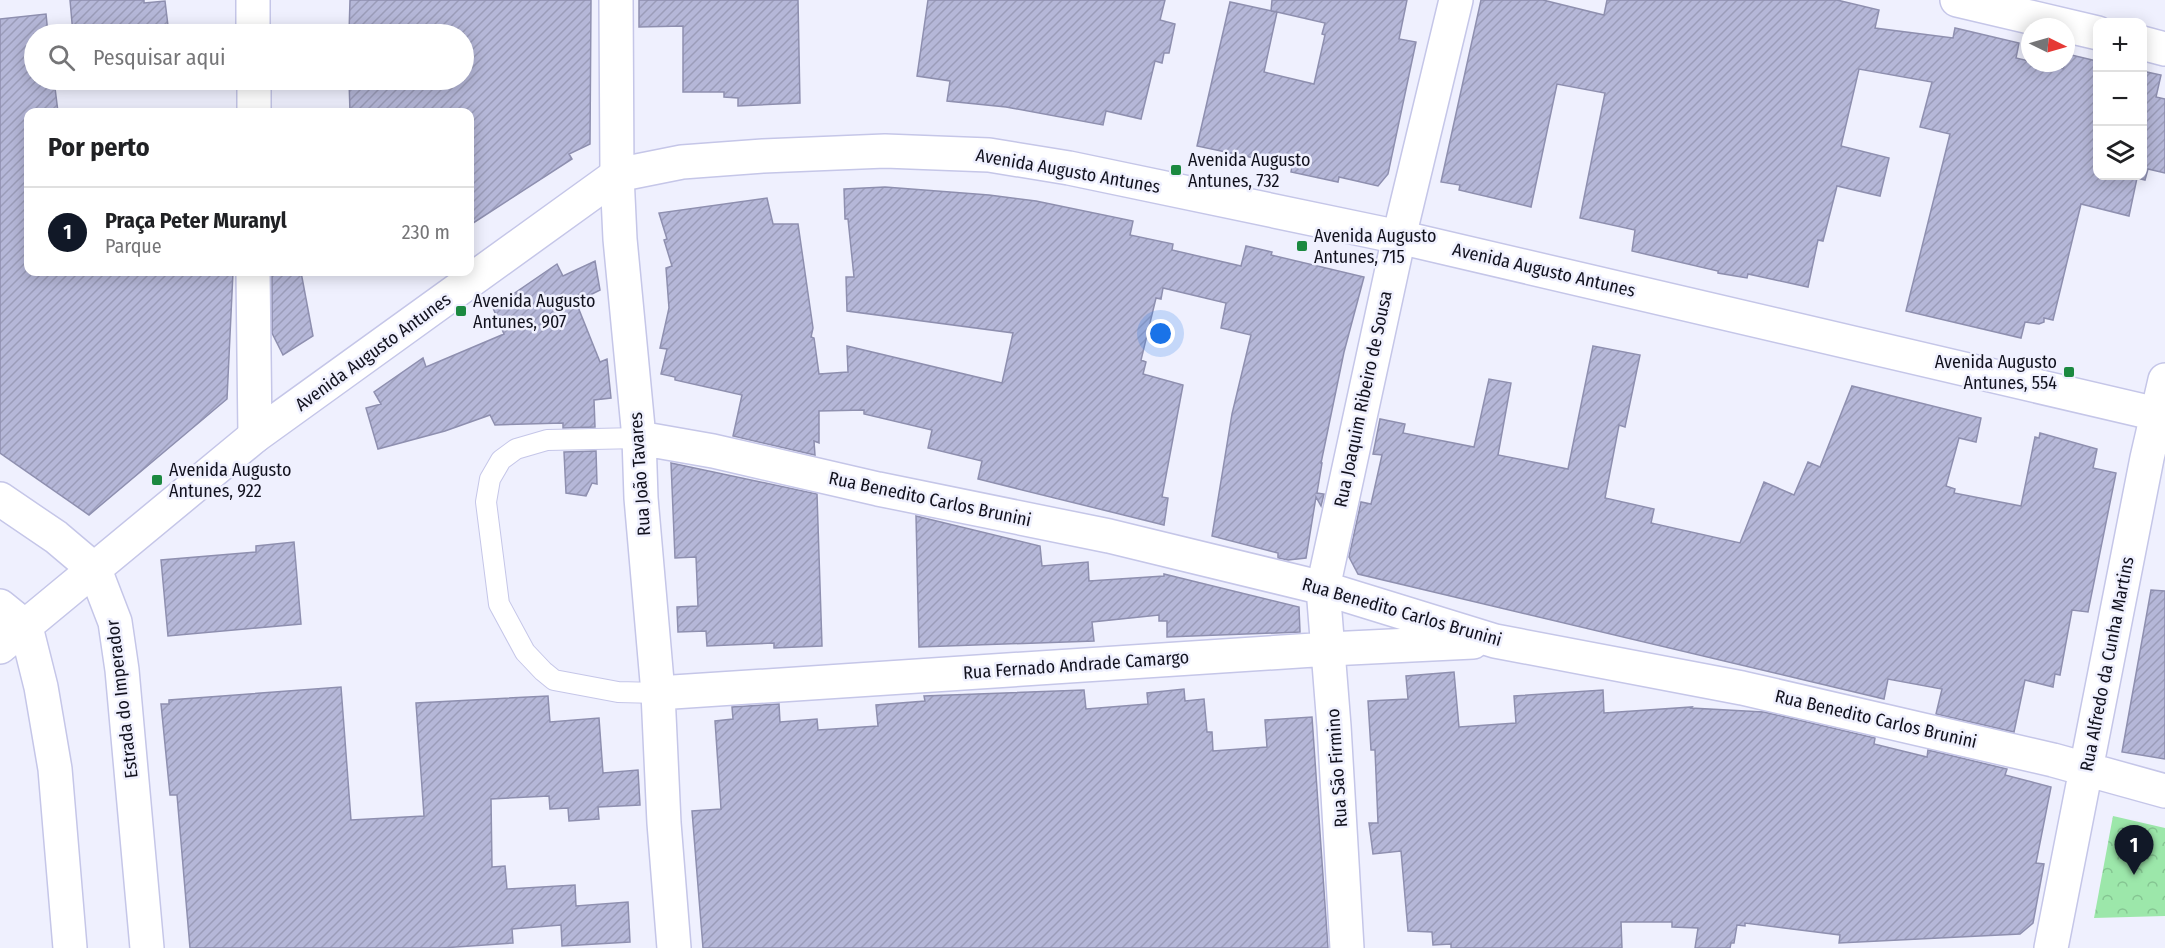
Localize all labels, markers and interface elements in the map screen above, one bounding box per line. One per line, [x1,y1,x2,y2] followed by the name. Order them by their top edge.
[2021,18,2075,72] north arrow
[2093,18,2147,180] map controls
[2093,18,2147,72] button: +
[24,24,474,90] search box
[45,41,78,74] icon: search
[93,44,225,71] text: Pesquisar aqui
[2093,72,2147,126] button: −
[2093,126,2147,180] button: layers
[48,132,150,163] text: Por perto
[974,144,1162,198] street label: Avenida Augusto Antunes
[1188,149,1310,192] place label: Avenida Augusto Antunes, 732
[1169,163,1183,177] marker: Avenida Augusto Antunes, 732
[105,207,287,234] text: Praça Peter Muranyl
[63,220,72,244] text: 1
[402,220,450,244] text: 230 m
[1314,225,1436,268] place label: Avenida Augusto Antunes, 715
[105,234,162,258] text: Parque
[1450,238,1638,302] street label: Avenida Augusto Antunes
[1295,239,1309,253] marker: Avenida Augusto Antunes, 715
[291,288,455,416] street label: Avenida Augusto Antunes
[1329,289,1397,509] street label: Rua Joaquim Ribeiro de Sousa
[473,290,595,333] place label: Avenida Augusto Antunes, 907
[454,304,468,318] marker: Avenida Augusto Antunes, 907
[1146,319,1175,348] your location
[1935,351,2057,394] place label: Avenida Augusto Antunes, 554
[2062,365,2076,379] marker: Avenida Augusto Antunes, 554
[625,411,655,537] street label: Rua João Tavares
[169,459,291,502] place label: Avenida Augusto Antunes, 922
[827,467,1033,531] street label: Rua Benedito Carlos Brunini
[150,473,164,487] marker: Avenida Augusto Antunes, 922
[2075,554,2139,773] street label: Rua Alfredo da Cunha Martins
[1300,573,1504,651] street label: Rua Benedito Carlos Brunini
[101,618,143,779] street label: Estrada do Imperador
[962,646,1190,684] street label: Rua Fernado Andrade Camargo
[1773,685,1979,753] street label: Rua Benedito Carlos Brunini
[1322,708,1352,828] street label: Rua São Firmino
[2114,826,2154,875] pin: 1

